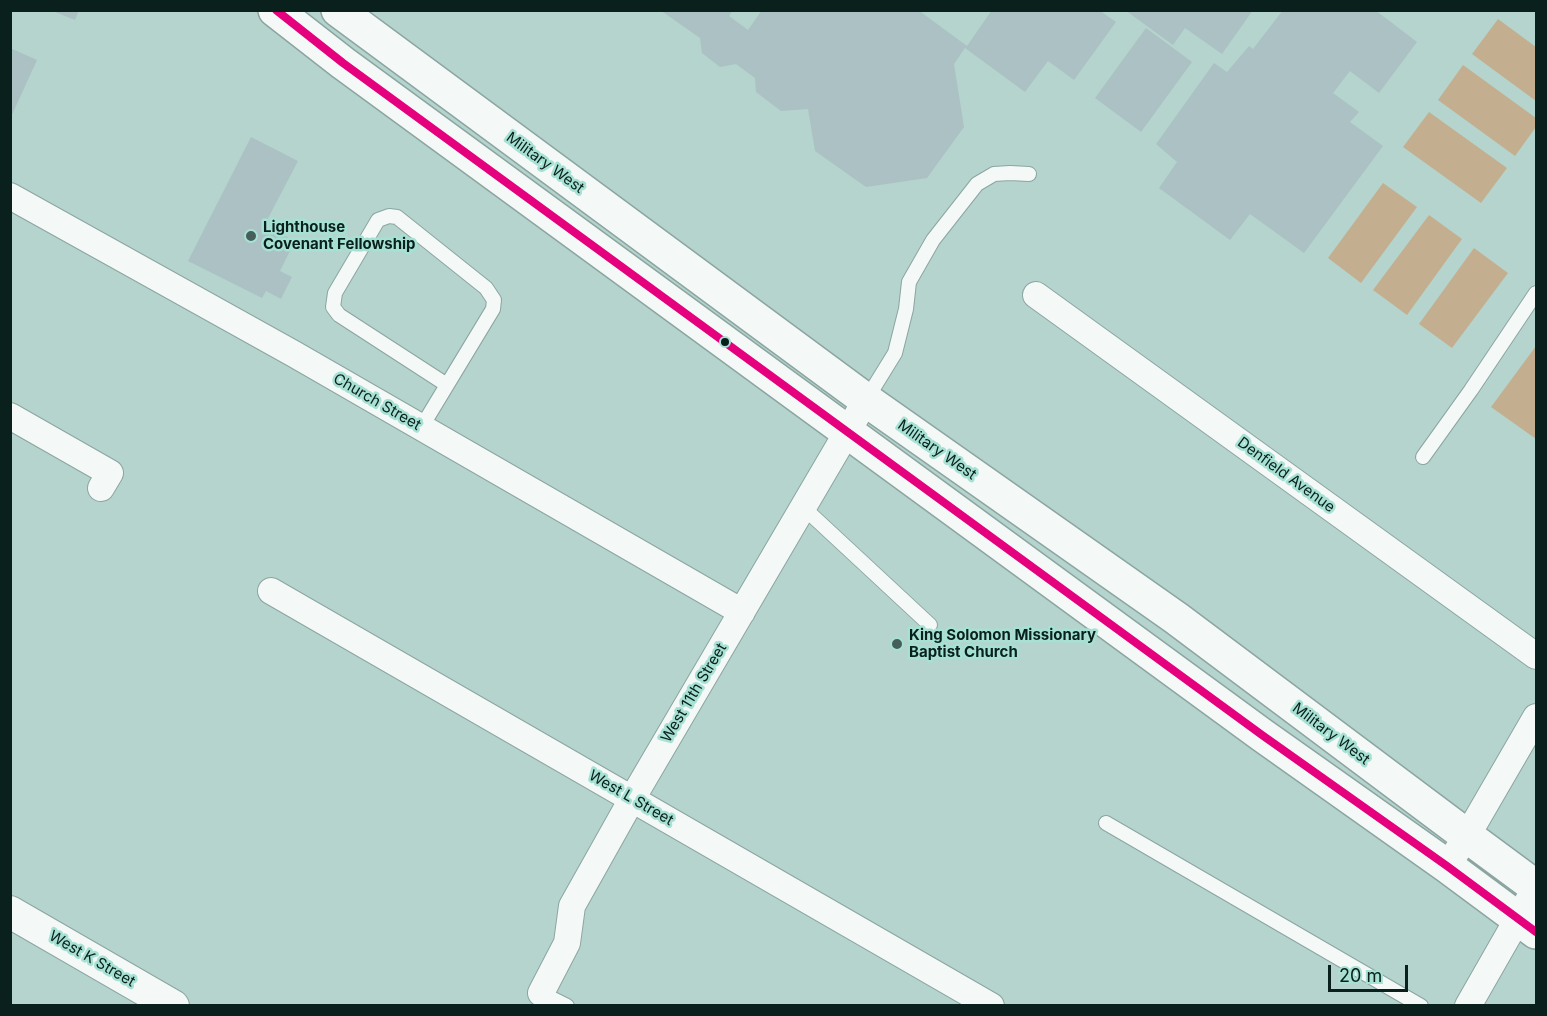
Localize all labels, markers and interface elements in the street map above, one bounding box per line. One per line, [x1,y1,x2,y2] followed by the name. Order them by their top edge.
[503,129,587,197] street label: Military West
[263,218,416,253] place label: Lighthouse Covenant Fellowship
[244,229,258,243] marker: Lighthouse Covenant Fellowship
[719,336,731,348] unlabelled marker
[330,370,424,434] street label: Church Street
[894,416,980,484] street label: Military West
[1234,434,1338,516] street label: Denfield Avenue
[909,626,1096,661] place label: King Solomon Missionary Baptist Church
[890,637,904,651] marker: King Solomon Missionary Baptist Church
[657,640,731,746] street label: West 11th Street
[1289,699,1373,769] street label: Military West
[585,766,677,830] street label: West L Street
[46,927,138,991] street label: West K Street
[1331,953,1410,991] scale bar
[1339,965,1382,986] text: 20 m

